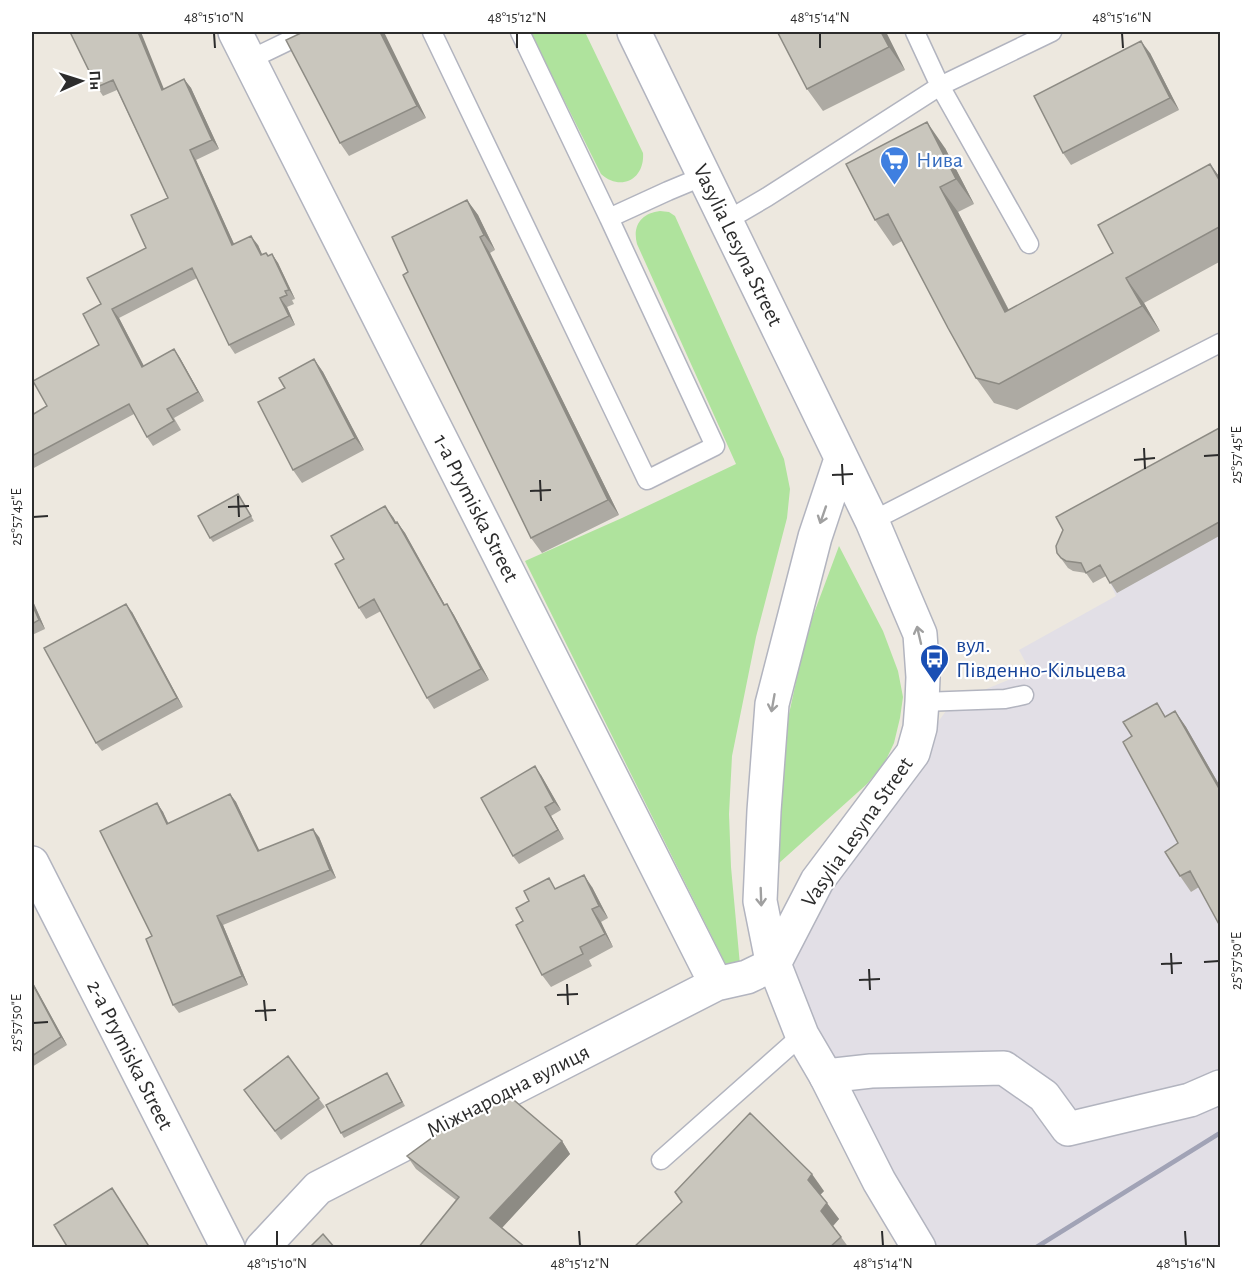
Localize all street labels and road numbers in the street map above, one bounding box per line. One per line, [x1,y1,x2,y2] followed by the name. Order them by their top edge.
[689,161,787,329] street label: Vasylia Lesyna Street
[429,431,523,585] street label: 1-a Prymiska Street
[797,753,917,911] street label: Vasylia Lesyna Street
[83,977,177,1133] street label: 2-a Prymiska Street
[423,1040,593,1142] street label: Міжнародна вулиця

